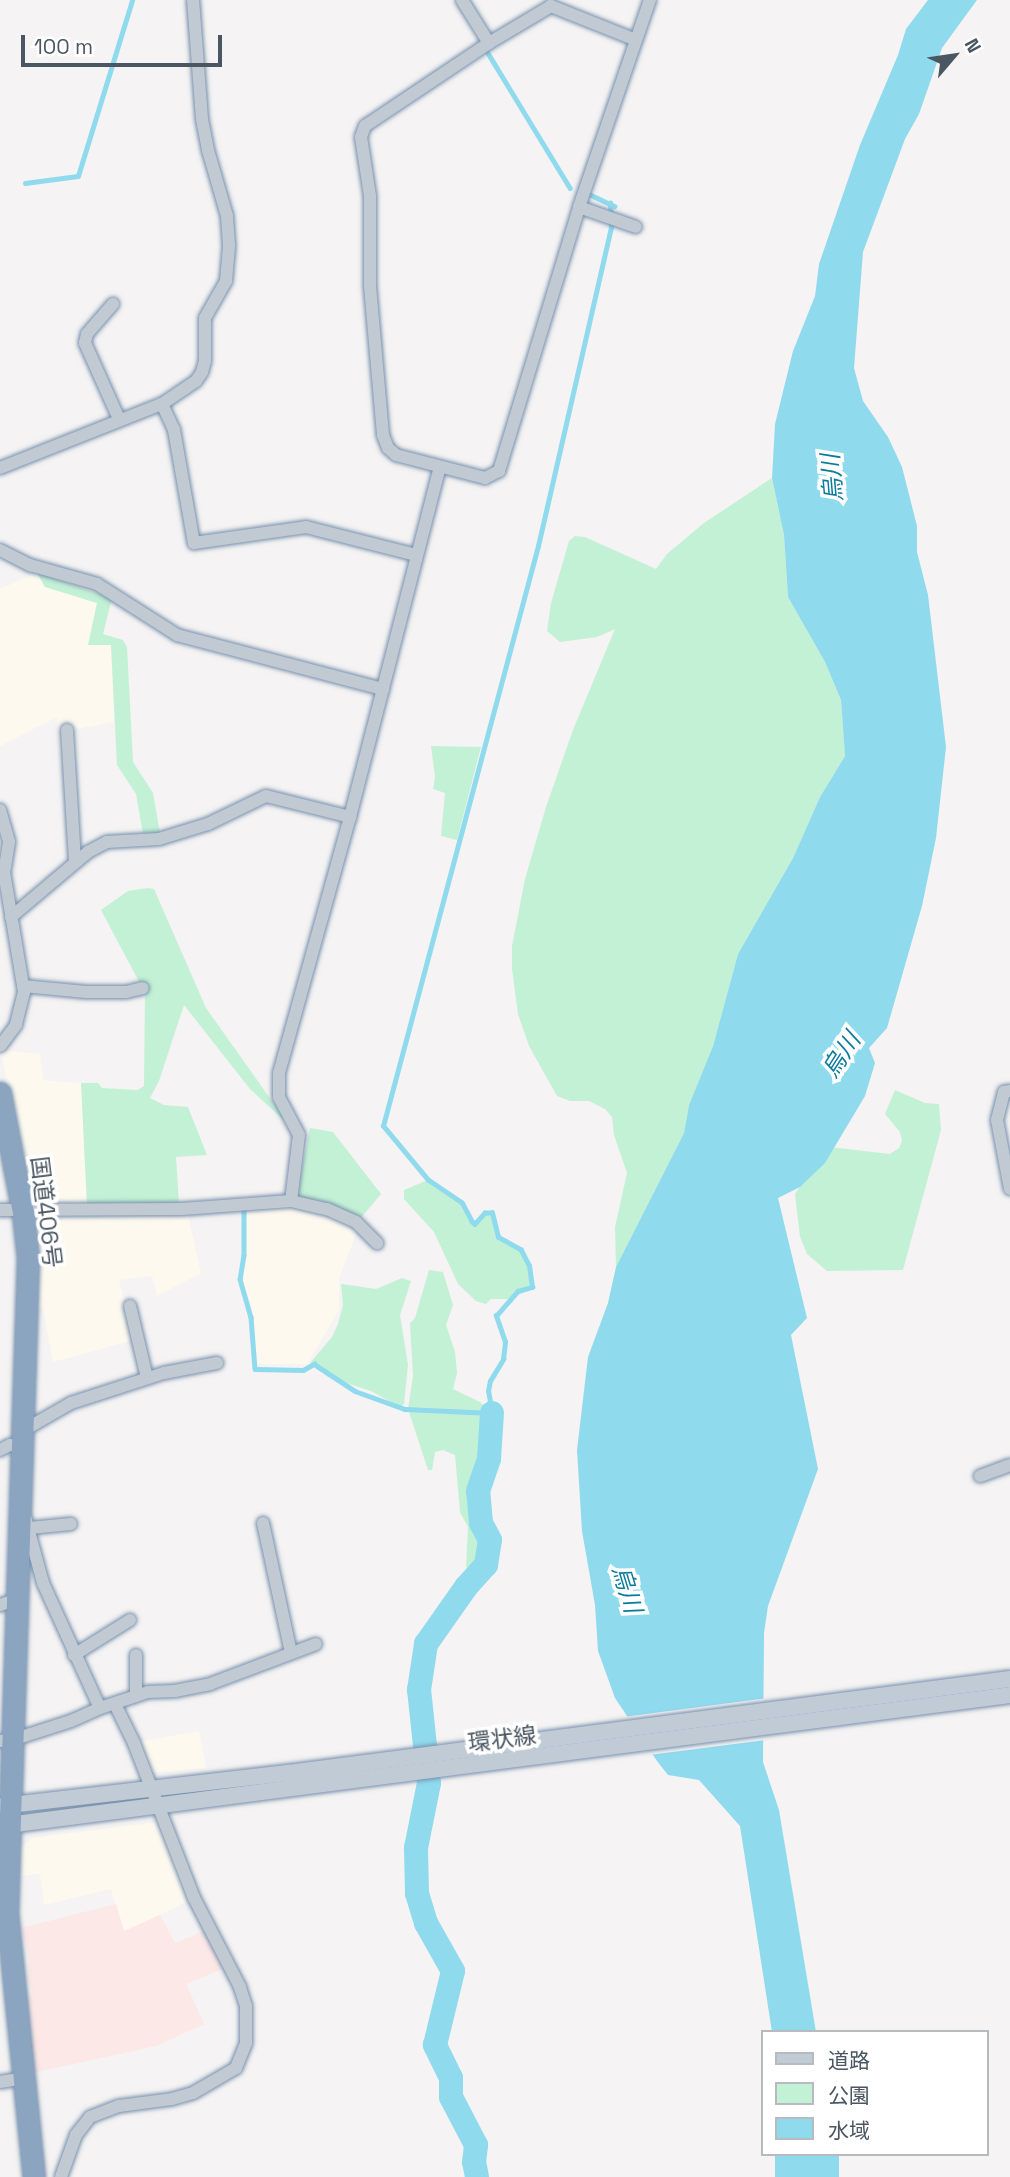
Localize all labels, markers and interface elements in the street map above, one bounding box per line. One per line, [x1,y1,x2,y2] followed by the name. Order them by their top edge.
[24,21,226,65] scale bar
[919,21,989,91] north arrow
[34,33,93,60] text: 100 m
[959,34,987,57] text: N
[816,453,848,503] water label: 烏川
[816,1027,866,1083] water label: 烏川
[25,1155,67,1269] street label: 国道406号
[606,1562,648,1616] water label: 烏川
[466,1721,538,1757] street label: 環状線
[762,2030,989,2156] legend
[828,2047,870,2074] text: 道路
[828,2082,870,2109] text: 公園
[828,2117,870,2144] text: 水域

